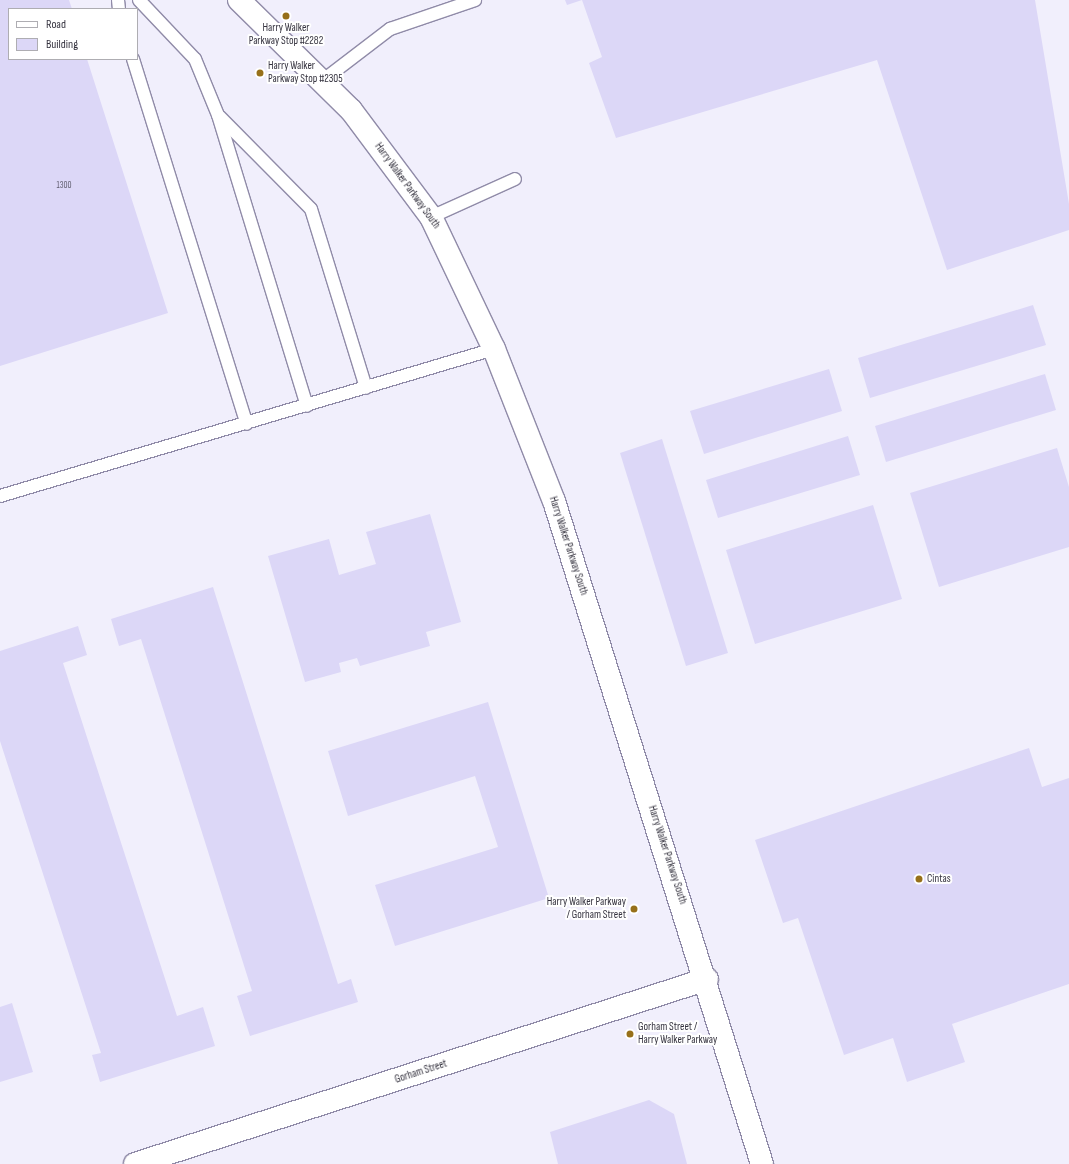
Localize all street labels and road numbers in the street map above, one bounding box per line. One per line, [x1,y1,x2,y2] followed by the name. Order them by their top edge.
[371,140,443,232] street label: Harry Walker Parkway South
[546,495,590,597] street label: Harry Walker Parkway South
[645,804,689,906] street label: Harry Walker Parkway South
[393,1057,449,1087] street label: Gorham Street

